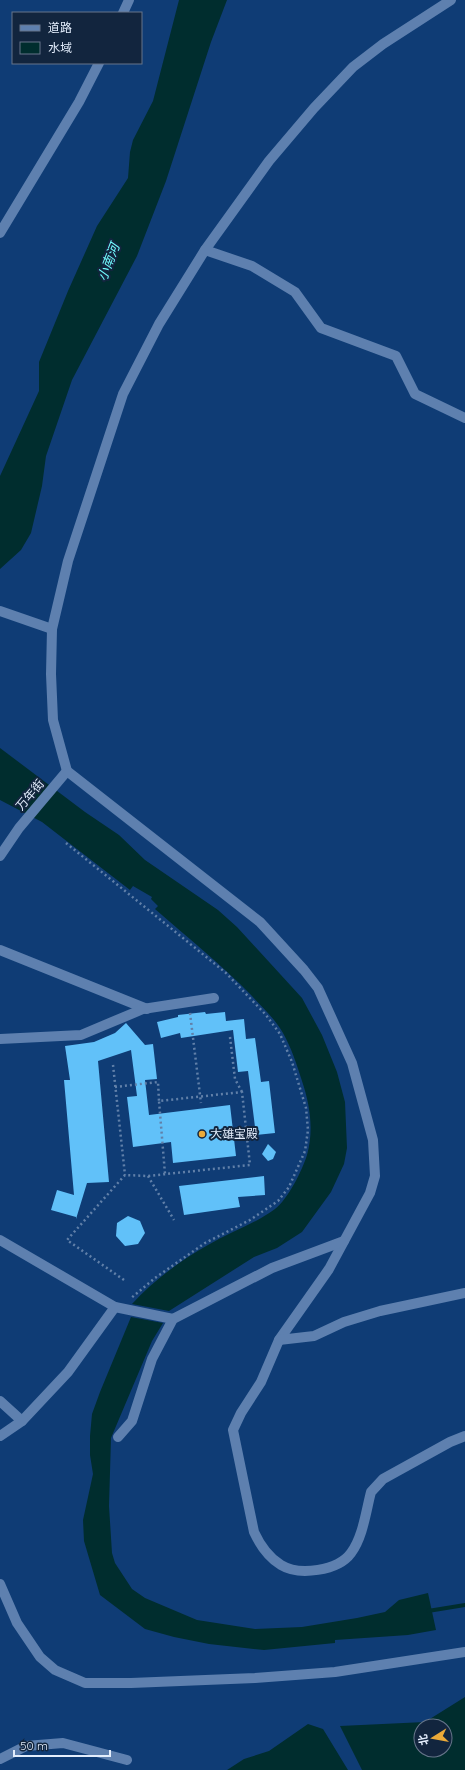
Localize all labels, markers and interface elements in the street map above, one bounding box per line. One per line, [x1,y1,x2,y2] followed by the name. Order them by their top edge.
[12,12,142,64] legend
[48,20,72,35] text: 道路
[48,40,72,55] text: 水域
[94,238,124,283] water label: 小南河
[12,776,47,813] street label: 万年街
[210,1126,258,1141] place label: 大雄宝殿
[197,1129,207,1139] marker: 大雄宝殿
[413,1718,453,1758] north arrow
[14,1732,110,1758] scale bar
[415,1733,431,1747] text: 北
[20,1738,48,1753] text: 50 m

